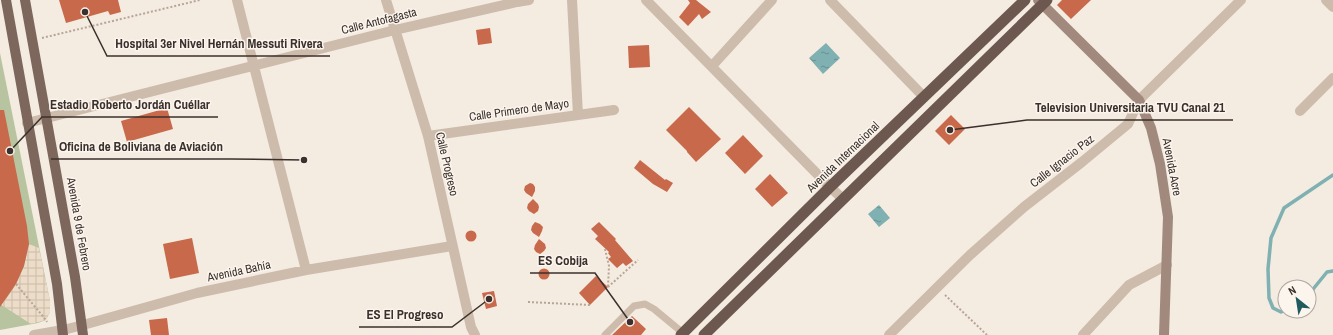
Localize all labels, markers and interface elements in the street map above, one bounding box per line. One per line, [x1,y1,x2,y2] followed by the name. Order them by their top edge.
[340,4,419,38] street label: Calle Antofagasta
[107,31,330,56] callout: Hospital 3er Nivel Hernán Messuti Rivera
[115,35,323,52] text: Hospital 3er Nivel Hernán Messuti Rivera
[42,92,218,117] callout: Estadio Roberto Jordán Cuéllar
[468,95,570,125] street label: Calle Primero de Mayo
[1027,95,1233,120] callout: Television Universitaria TVU Canal 21
[50,96,211,113] text: Estadio Roberto Jordán Cuéllar
[1035,99,1225,116] text: Television Universitaria TVU Canal 21
[802,118,883,197] street label: Avenida Internacional
[432,130,462,198] street label: Calle Progreso
[1027,131,1097,191] street label: Calle Ignacio Paz
[51,134,231,159] callout: Oficina de Boliviana de Aviación
[1158,136,1185,197] street label: Avenida Acre
[59,138,223,155] text: Oficina de Boliviana de Aviación
[63,175,95,272] street label: Avenida 9 de Febrero
[530,248,595,273] callout: ES Cobija
[538,252,588,269] text: ES Cobija
[205,256,273,286] street label: Avenida Bahía
[1277,279,1317,319] north arrow
[1286,283,1298,298] text: N
[359,302,452,327] callout: ES El Progreso
[366,306,444,323] text: ES El Progreso

